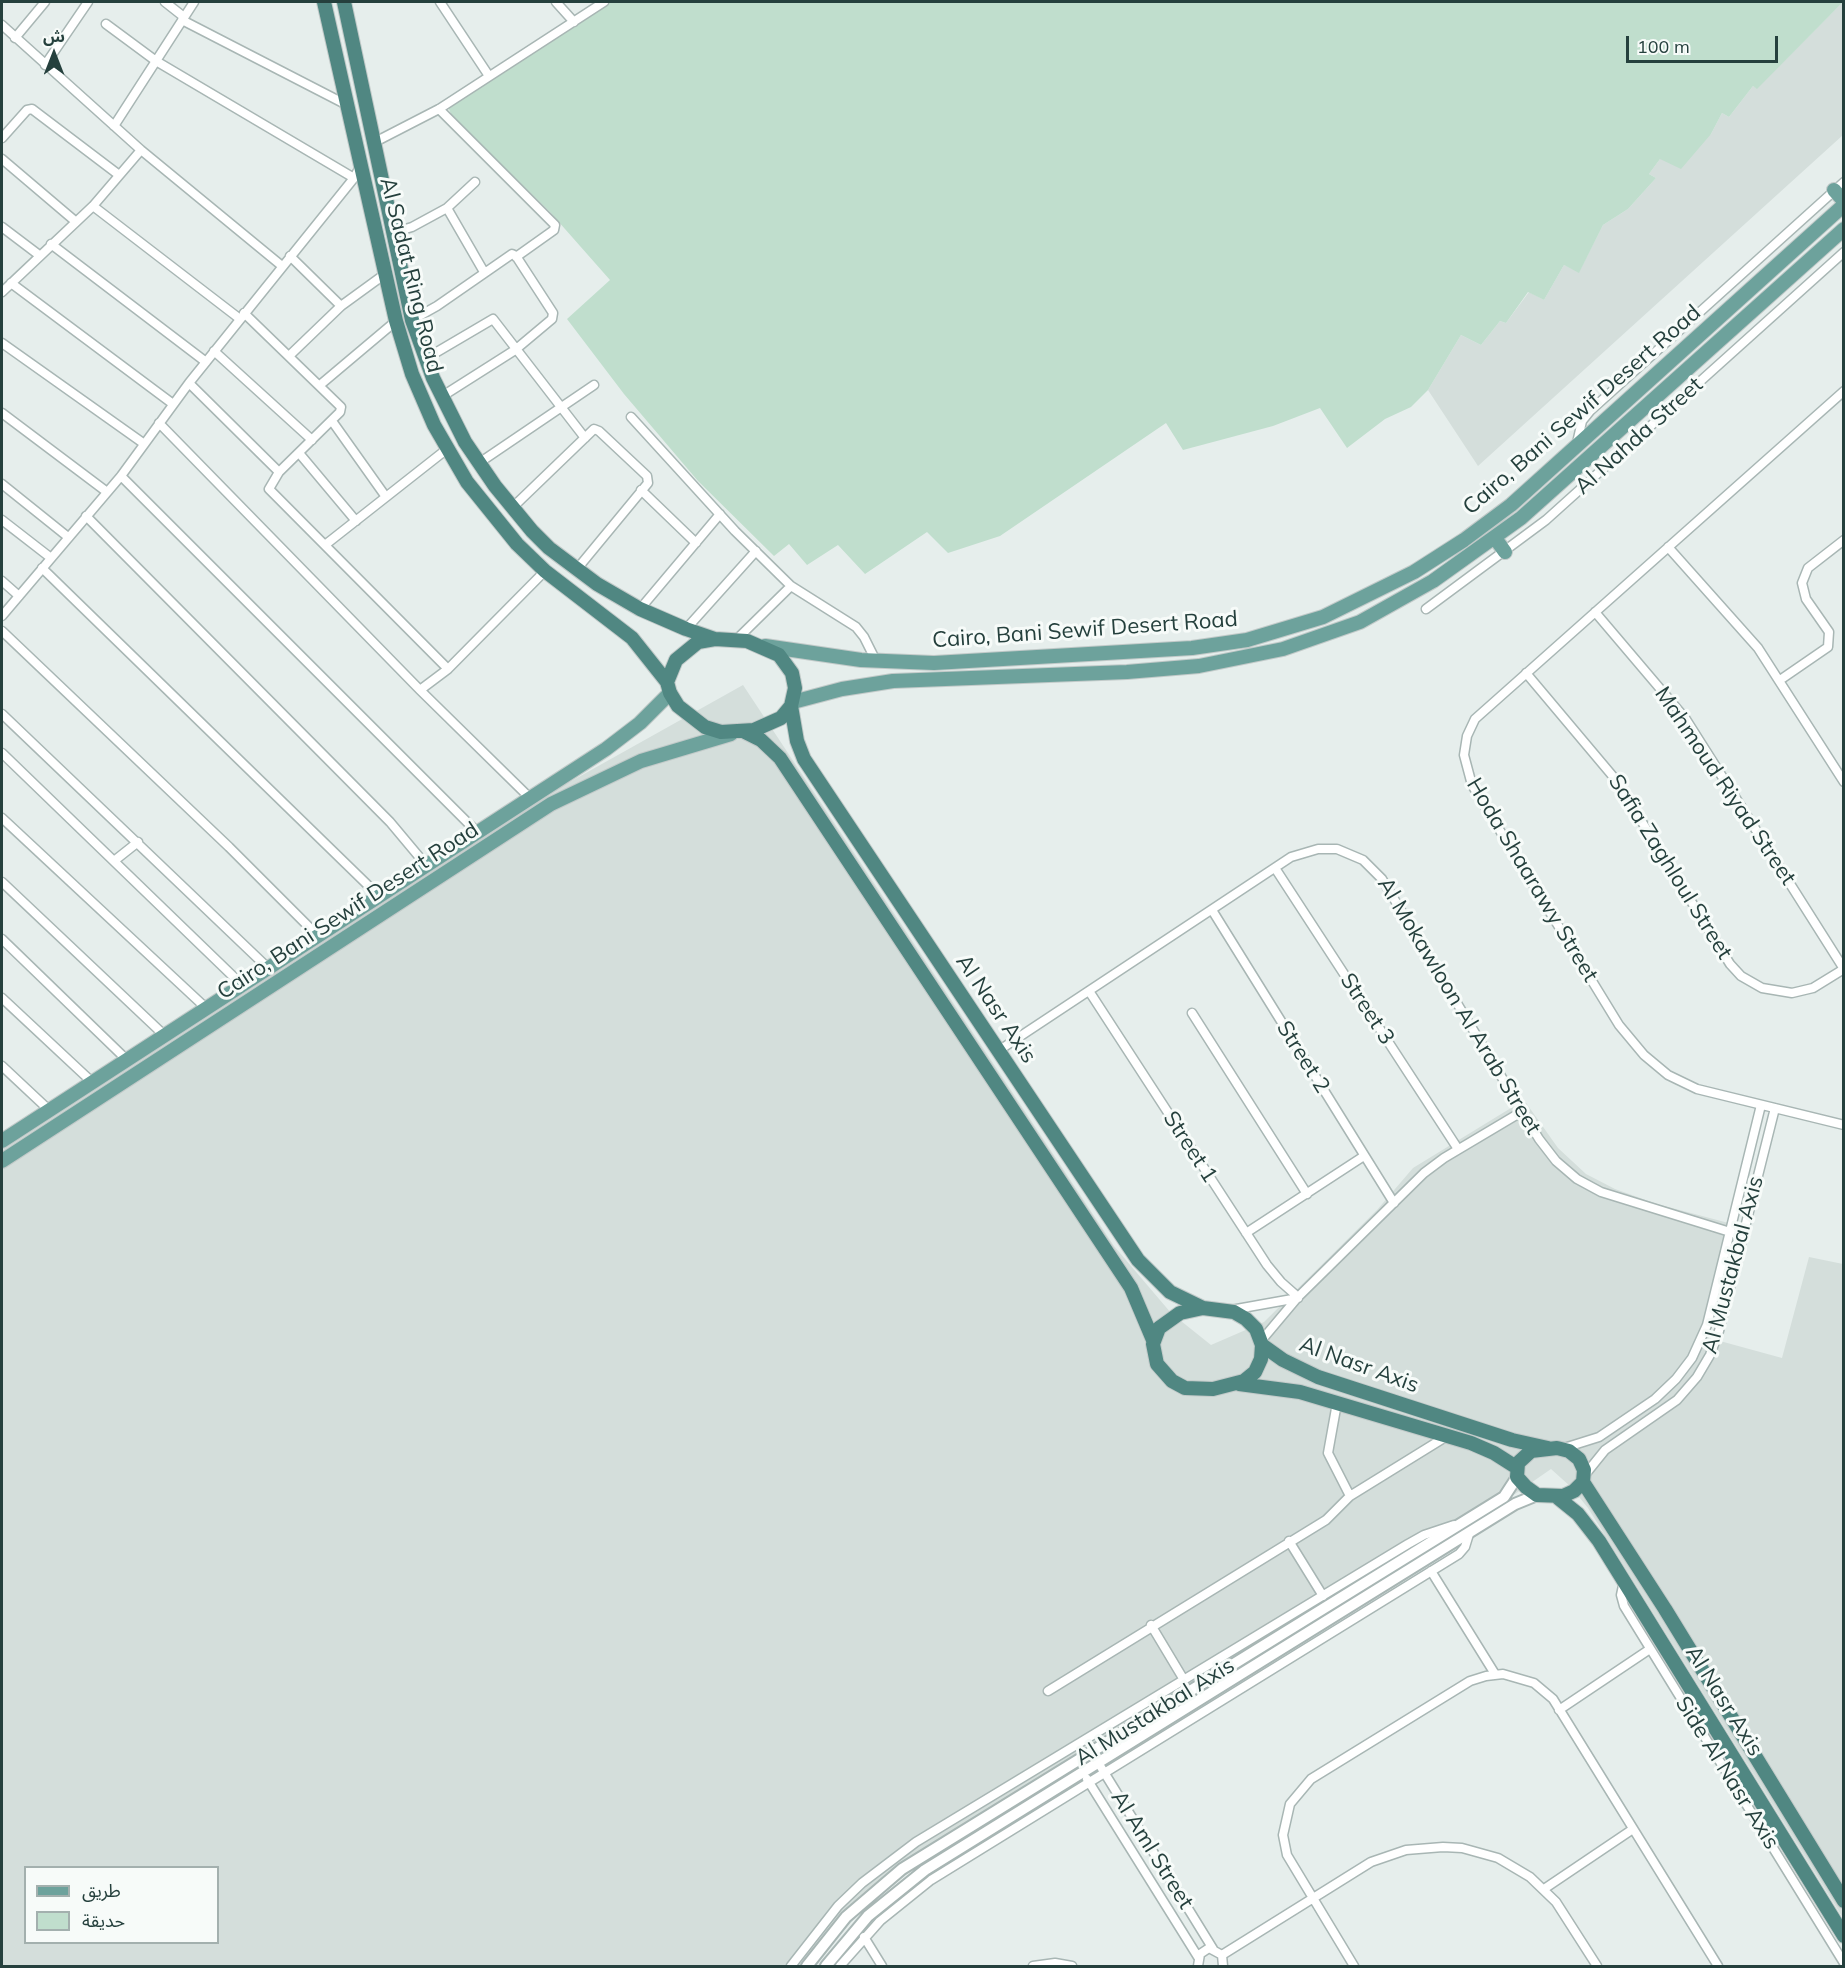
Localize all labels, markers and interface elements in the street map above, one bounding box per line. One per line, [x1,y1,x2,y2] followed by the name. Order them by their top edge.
[24,24,84,84] north arrow
[1629,24,1780,62] scale bar
[43,26,65,46] text: ش
[1637,35,1690,58] text: 100 m
[374,175,448,375] street label: Al Sadat Ring Road
[1458,300,1706,520] street label: Cairo, Bani Sewif Desert Road
[1570,372,1708,500] street label: Al Nahda Street
[931,606,1239,654] street label: Cairo, Bani Sewif Desert Road
[1649,682,1801,890] street label: Mahmoud Riyad Street
[1602,770,1738,964] street label: Safia Zaghloul Street
[1461,773,1603,987] street label: Hoda Shaarawy Street
[212,817,484,1005] street label: Cairo, Bani Sewif Desert Road
[1372,873,1546,1139] street label: Al Mokawloon Al Arab Street
[950,950,1042,1068] street label: Al Nasr Axis
[1334,968,1400,1050] street label: Street 3
[1271,1016,1335,1098] street label: Street 2
[1157,1106,1223,1188] street label: Street 1
[1697,1173,1769,1357] street label: Al Mustakbal Axis
[1296,1331,1422,1399] street label: Al Nasr Axis
[1680,1641,1768,1761] street label: Al Nasr Axis
[1071,1652,1239,1772] street label: Al Mustakbal Axis
[1669,1692,1785,1854] street label: Side Al Nasr Axis
[1105,1786,1199,1914] street label: Al Aml Street
[24,1866,219,1944] legend
[82,1879,121,1902] text: طريق
[82,1909,125,1932] text: حديقة

